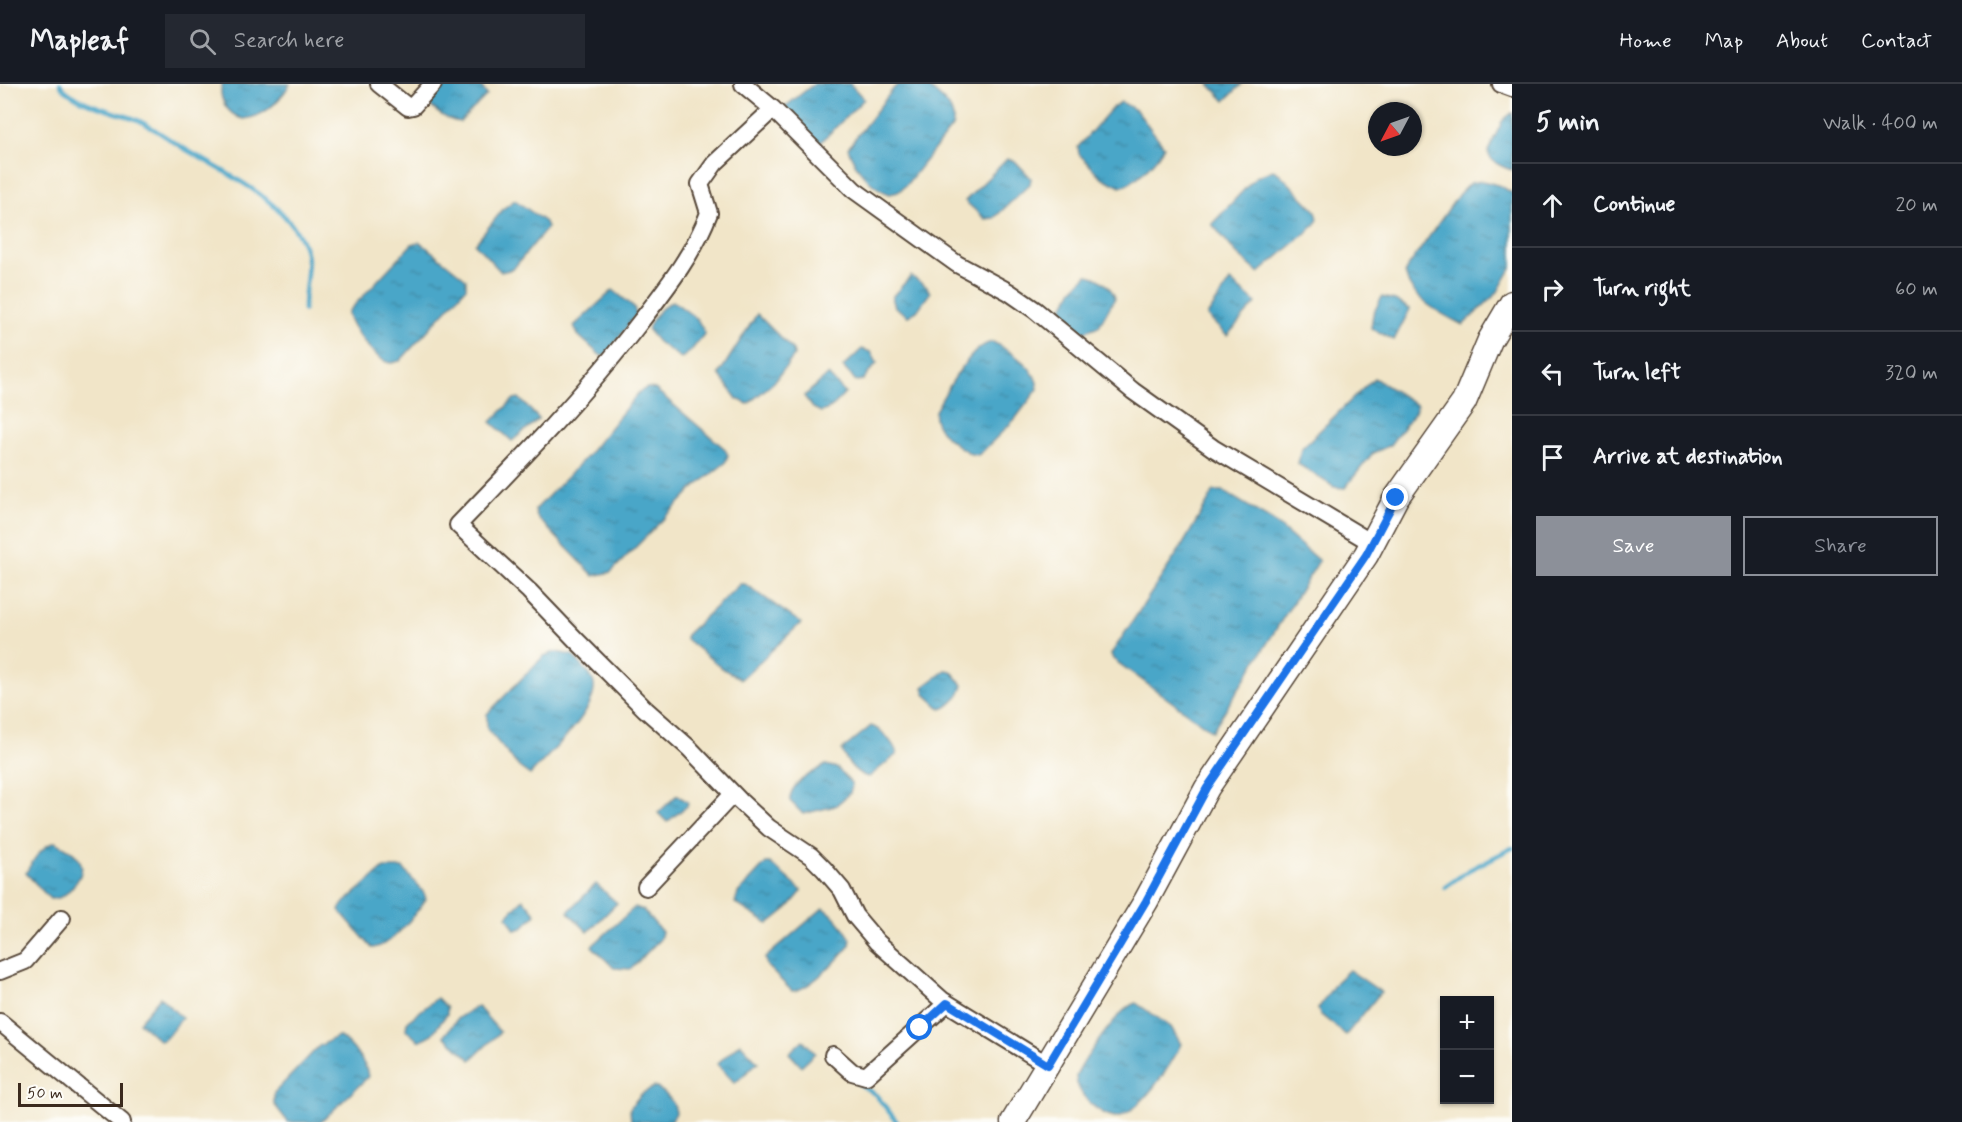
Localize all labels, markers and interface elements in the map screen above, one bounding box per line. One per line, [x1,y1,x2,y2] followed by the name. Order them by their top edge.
[165,14,585,68] search box
[30,23,129,60] text: Mapleaf
[186,25,219,58] icon: search
[234,27,344,55] text: Search here
[1620,27,1672,55] text: Home
[1705,27,1743,55] text: Map
[1776,27,1828,55] text: About
[1861,27,1932,55] text: Contact
[1368,102,1422,156] north arrow
[1536,106,1600,140] text: 5 min
[1823,110,1938,137] text: Walk · 400 m
[1536,189,1569,222] icon: ahead
[1593,191,1675,219] text: Continue
[1895,192,1938,219] text: 20 m
[1536,273,1569,306] icon: right
[1593,275,1691,303] text: Turn right
[1895,276,1938,303] text: 60 m
[1536,357,1569,390] icon: left
[1593,359,1681,387] text: Turn left
[1885,360,1938,387] text: 320 m
[1536,441,1569,474] icon: arrive
[1593,443,1783,471] text: Arrive at destination
[1382,484,1408,510] route end
[1536,516,1731,576] button: Save
[1743,516,1938,576] button: Share
[1440,996,1494,1104] map controls
[1440,996,1494,1050] button: +
[906,1014,932,1040] route start
[1440,1050,1494,1104] button: −
[18,1080,123,1108] scale bar
[27,1083,63,1104] text: 50 m

